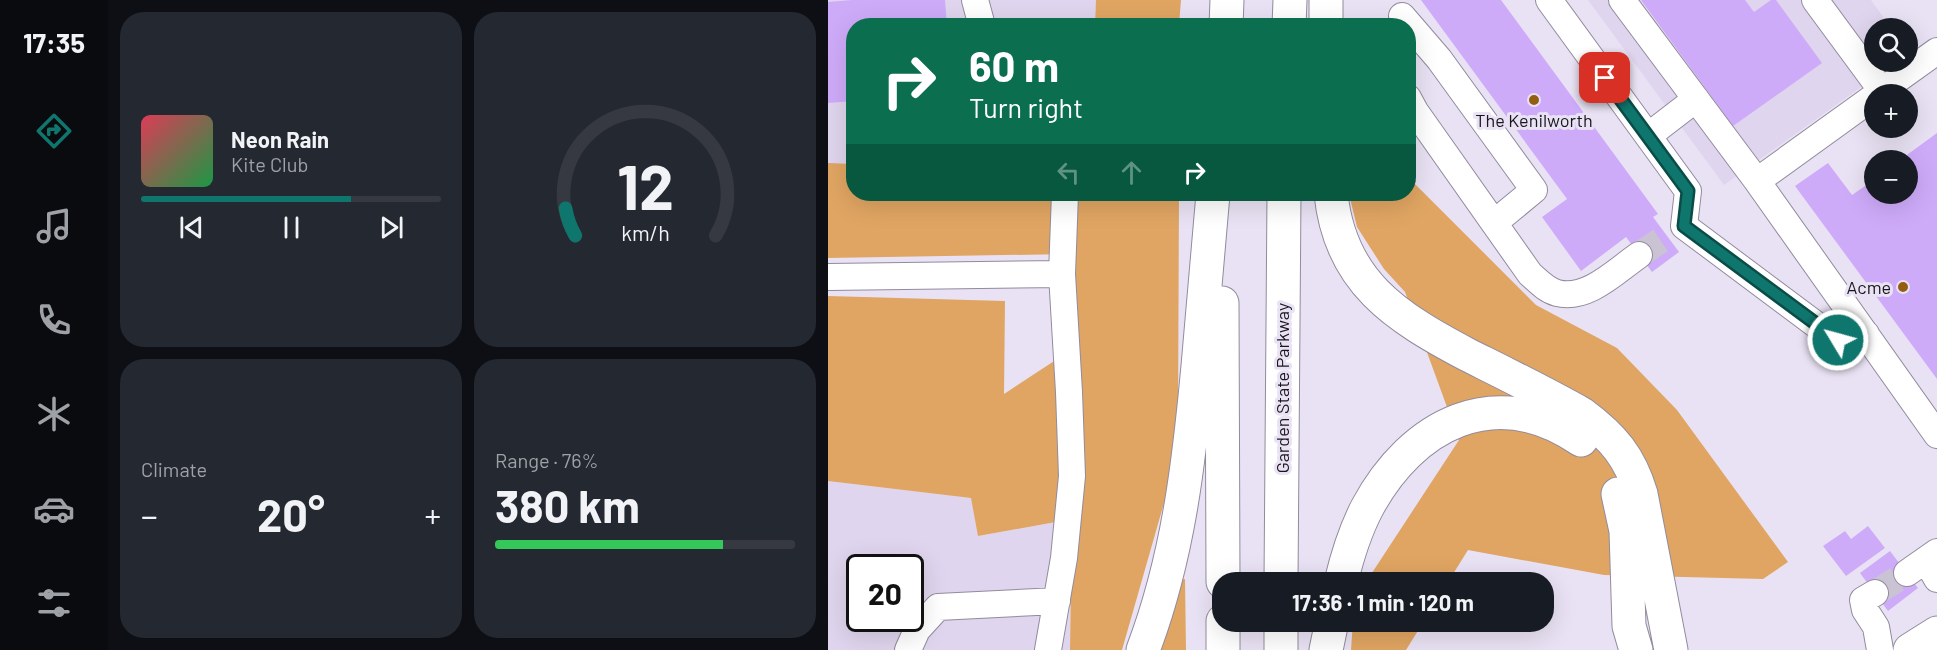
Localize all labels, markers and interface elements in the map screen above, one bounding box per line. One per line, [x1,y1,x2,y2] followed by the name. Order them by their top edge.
[1864,18,1918,204] map controls
[1864,18,1918,72] button: search
[23,26,85,58] text: 17:35
[969,40,1059,90] text: 60 m
[870,42,948,120] icon: right
[1579,52,1630,103] pin
[1588,61,1621,94] icon: arrive
[1864,84,1918,138] button: +
[969,91,1083,123] text: Turn right
[1527,93,1541,107] marker: The Kenilworth
[1475,109,1593,131] place label: The Kenilworth
[33,110,75,152] icon: directions
[231,126,329,152] text: Neon Rain
[616,149,674,223] text: 12
[1864,150,1918,204] button: −
[231,152,308,176] text: Kite Club
[1052,156,1085,189] icon: left
[1115,156,1148,189] icon: ahead
[1178,156,1211,189] icon: right
[33,205,75,247] icon: music
[175,211,208,244] icon: previous
[275,211,308,244] icon: pause
[375,211,408,244] icon: next
[621,221,669,246] text: km/h
[1847,276,1891,298] place label: Acme
[1896,280,1910,294] marker: Acme
[33,299,75,341] icon: phone
[1271,303,1293,473] street label: Garden State Parkway
[1806,308,1870,372] position arrow
[33,393,75,435] icon: climate
[495,448,599,472] text: Range · 76%
[141,457,207,481] text: Climate
[495,478,640,532] text: 380 km
[257,487,325,541] text: 20°
[33,488,75,530] icon: car
[141,495,158,535] text: −
[425,495,441,535] text: +
[846,554,924,632] speed limit sign: 20
[33,582,75,624] icon: filters
[1292,589,1474,615] text: 17:36 · 1 min · 120 m

